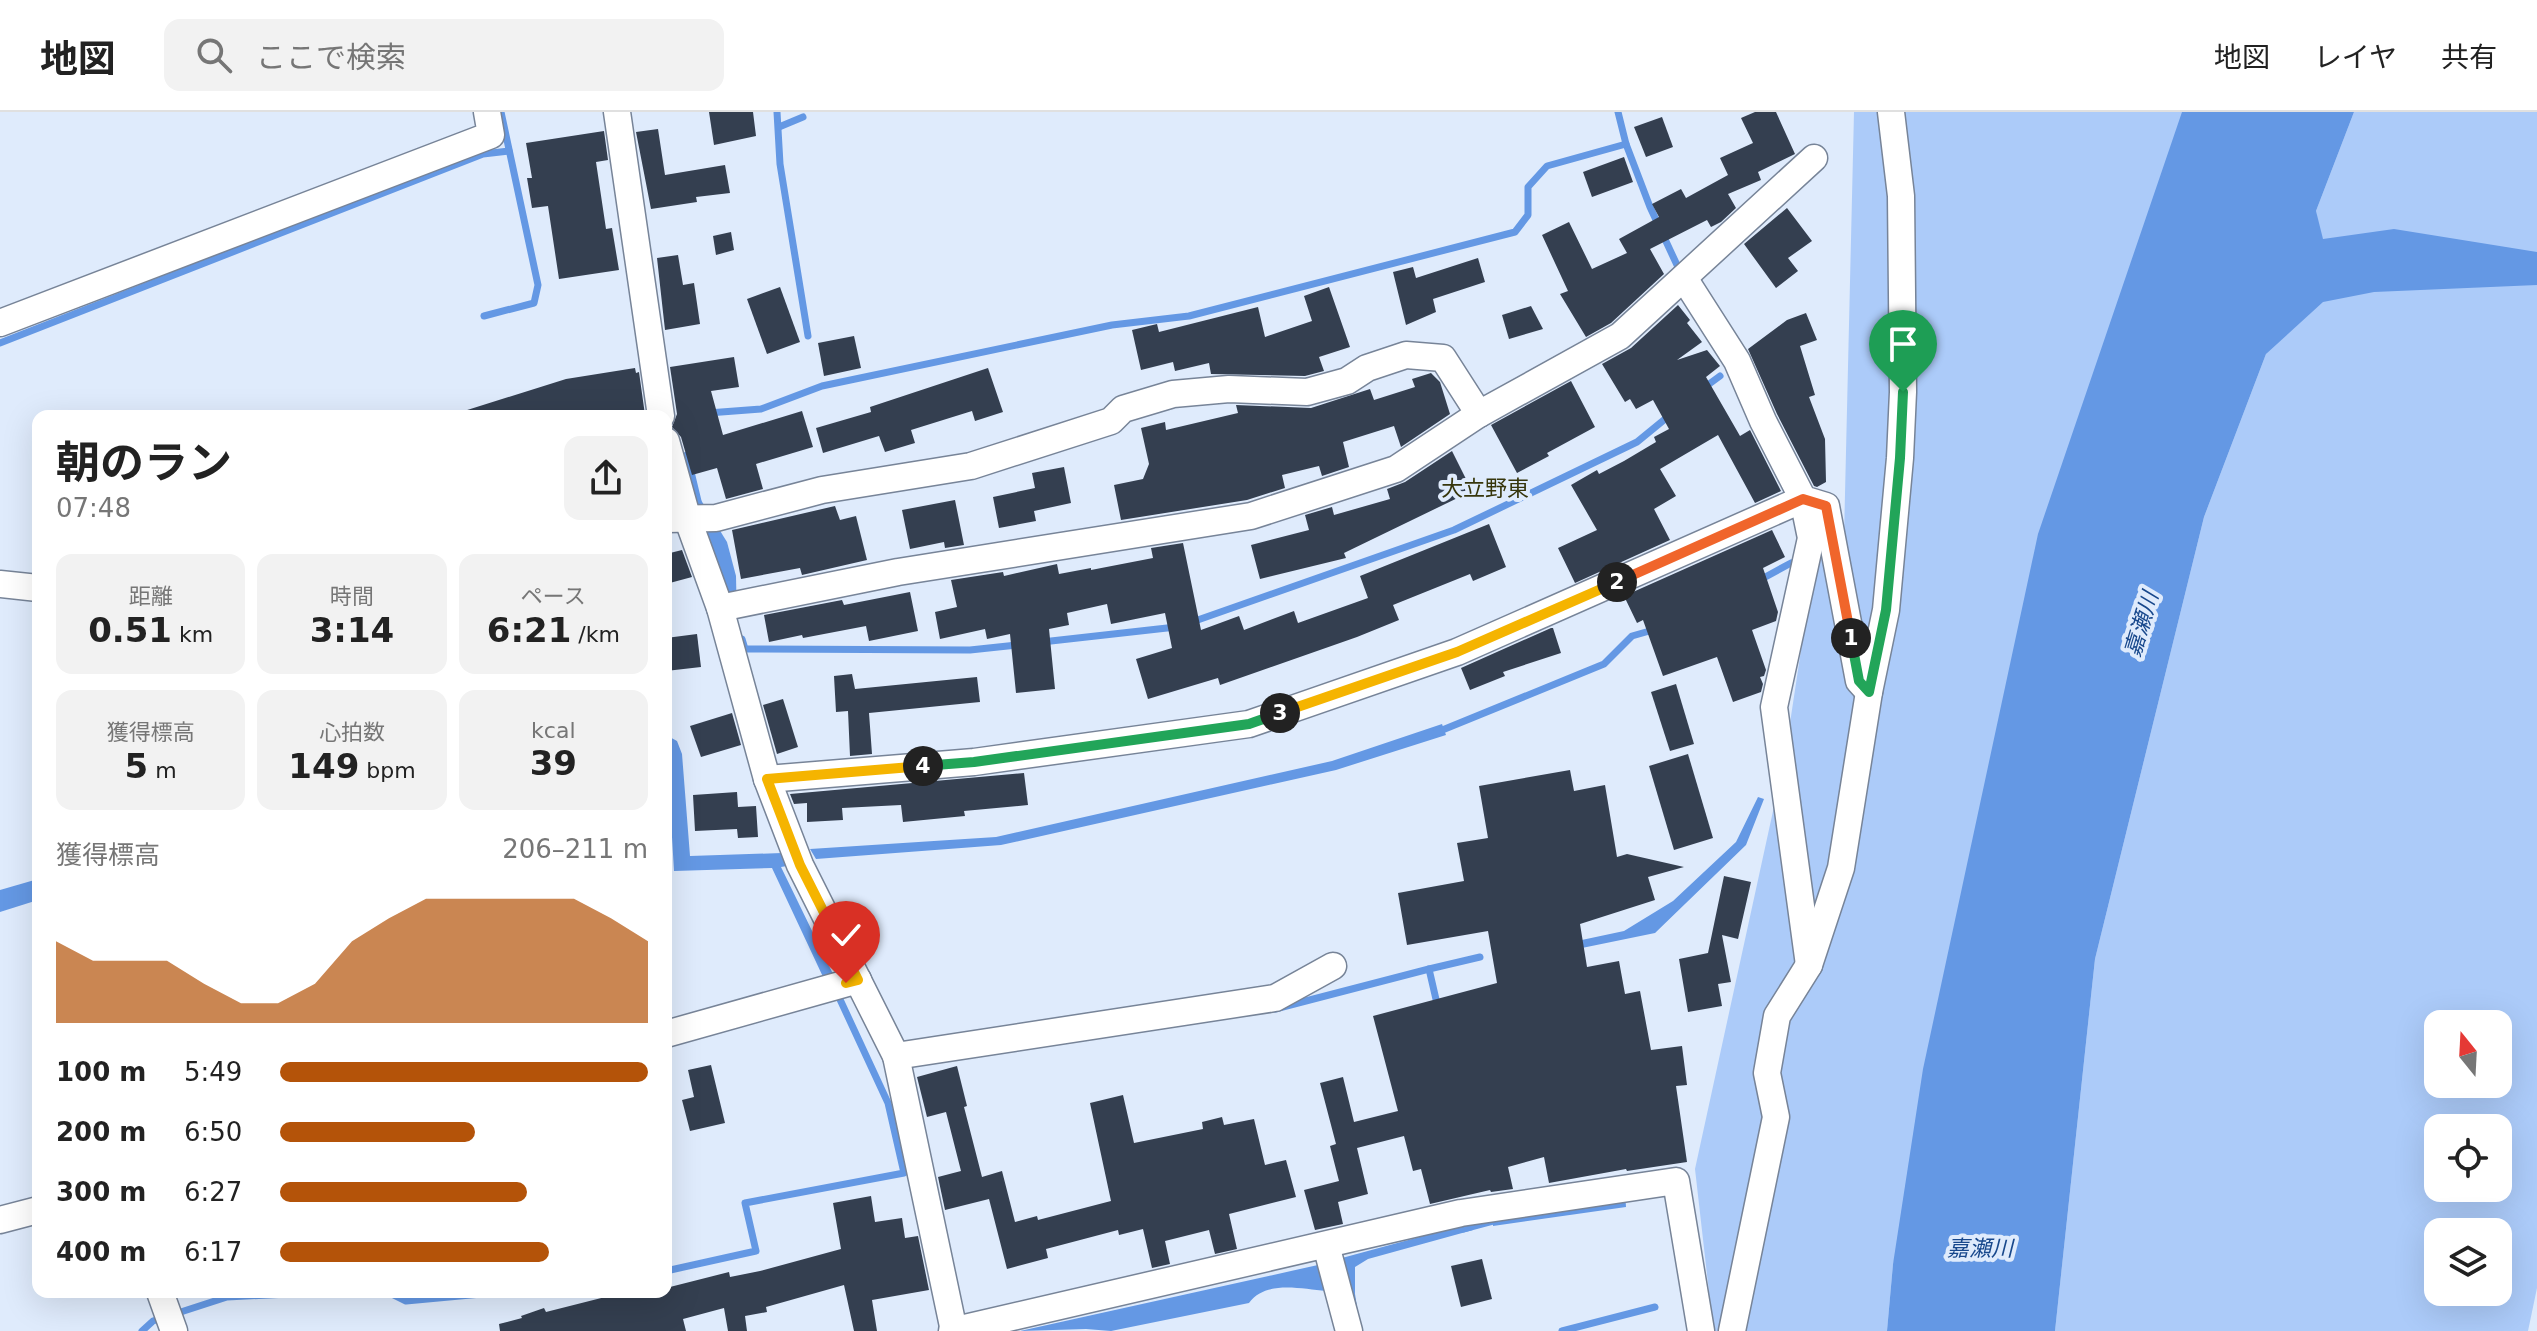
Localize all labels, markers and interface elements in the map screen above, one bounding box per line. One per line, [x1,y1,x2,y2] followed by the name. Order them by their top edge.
[164,19,724,91] search box
[192,33,236,77] icon: search
[40,37,116,81] text: 地図
[256,40,406,75] text: ここで検索
[2214,41,2270,74] text: 地図
[2314,41,2397,74] text: レイヤ
[2441,41,2497,74] text: 共有
[1869,310,1937,392] pin
[1881,322,1925,366] icon: arrive
[564,436,648,520] button: share
[56,437,232,488] text: 朝のラン
[1441,476,1529,501] district label: 大立野東
[56,493,131,523] text: 07:48
[1597,562,1637,602] pin: 2
[1609,569,1625,594] text: 2
[129,584,173,609] text: 距離
[330,584,374,609] text: 時間
[521,584,586,609] text: ペース
[2120,587,2164,659] water label: 嘉瀬川
[88,610,172,650] text: 0.51
[310,610,394,650] text: 3:14
[487,610,571,650] text: 6:21
[1831,618,1871,658] pin: 1
[172,622,213,647] text: km
[571,622,620,647] text: /km
[1843,625,1859,650] text: 1
[1260,693,1300,733] pin: 3
[1272,700,1288,725] text: 3
[531,718,576,743] text: kcal
[107,720,195,745] text: 獲得標高
[319,720,385,745] text: 心拍数
[530,743,577,783] text: 39
[125,746,148,786] text: 5
[288,746,359,786] text: 149
[903,746,943,786] pin: 4
[915,753,931,778] text: 4
[148,758,177,783] text: m
[359,758,416,783] text: bpm
[502,834,648,864] text: 206–211 m
[56,840,160,870] text: 獲得標高
[812,901,880,983] pin
[824,913,868,957] icon: check
[2424,1010,2512,1098] north arrow
[2424,1010,2512,1306] map controls
[56,1057,146,1087] text: 100 m
[184,1057,242,1087] text: 5:49
[2424,1114,2512,1202] button: locate
[56,1117,146,1147] text: 200 m
[184,1117,242,1147] text: 6:50
[56,1177,146,1207] text: 300 m
[184,1177,242,1207] text: 6:27
[2424,1218,2512,1306] button: layers
[1947,1236,2015,1261] water label: 嘉瀬川
[56,1237,146,1267] text: 400 m
[184,1237,242,1267] text: 6:17

